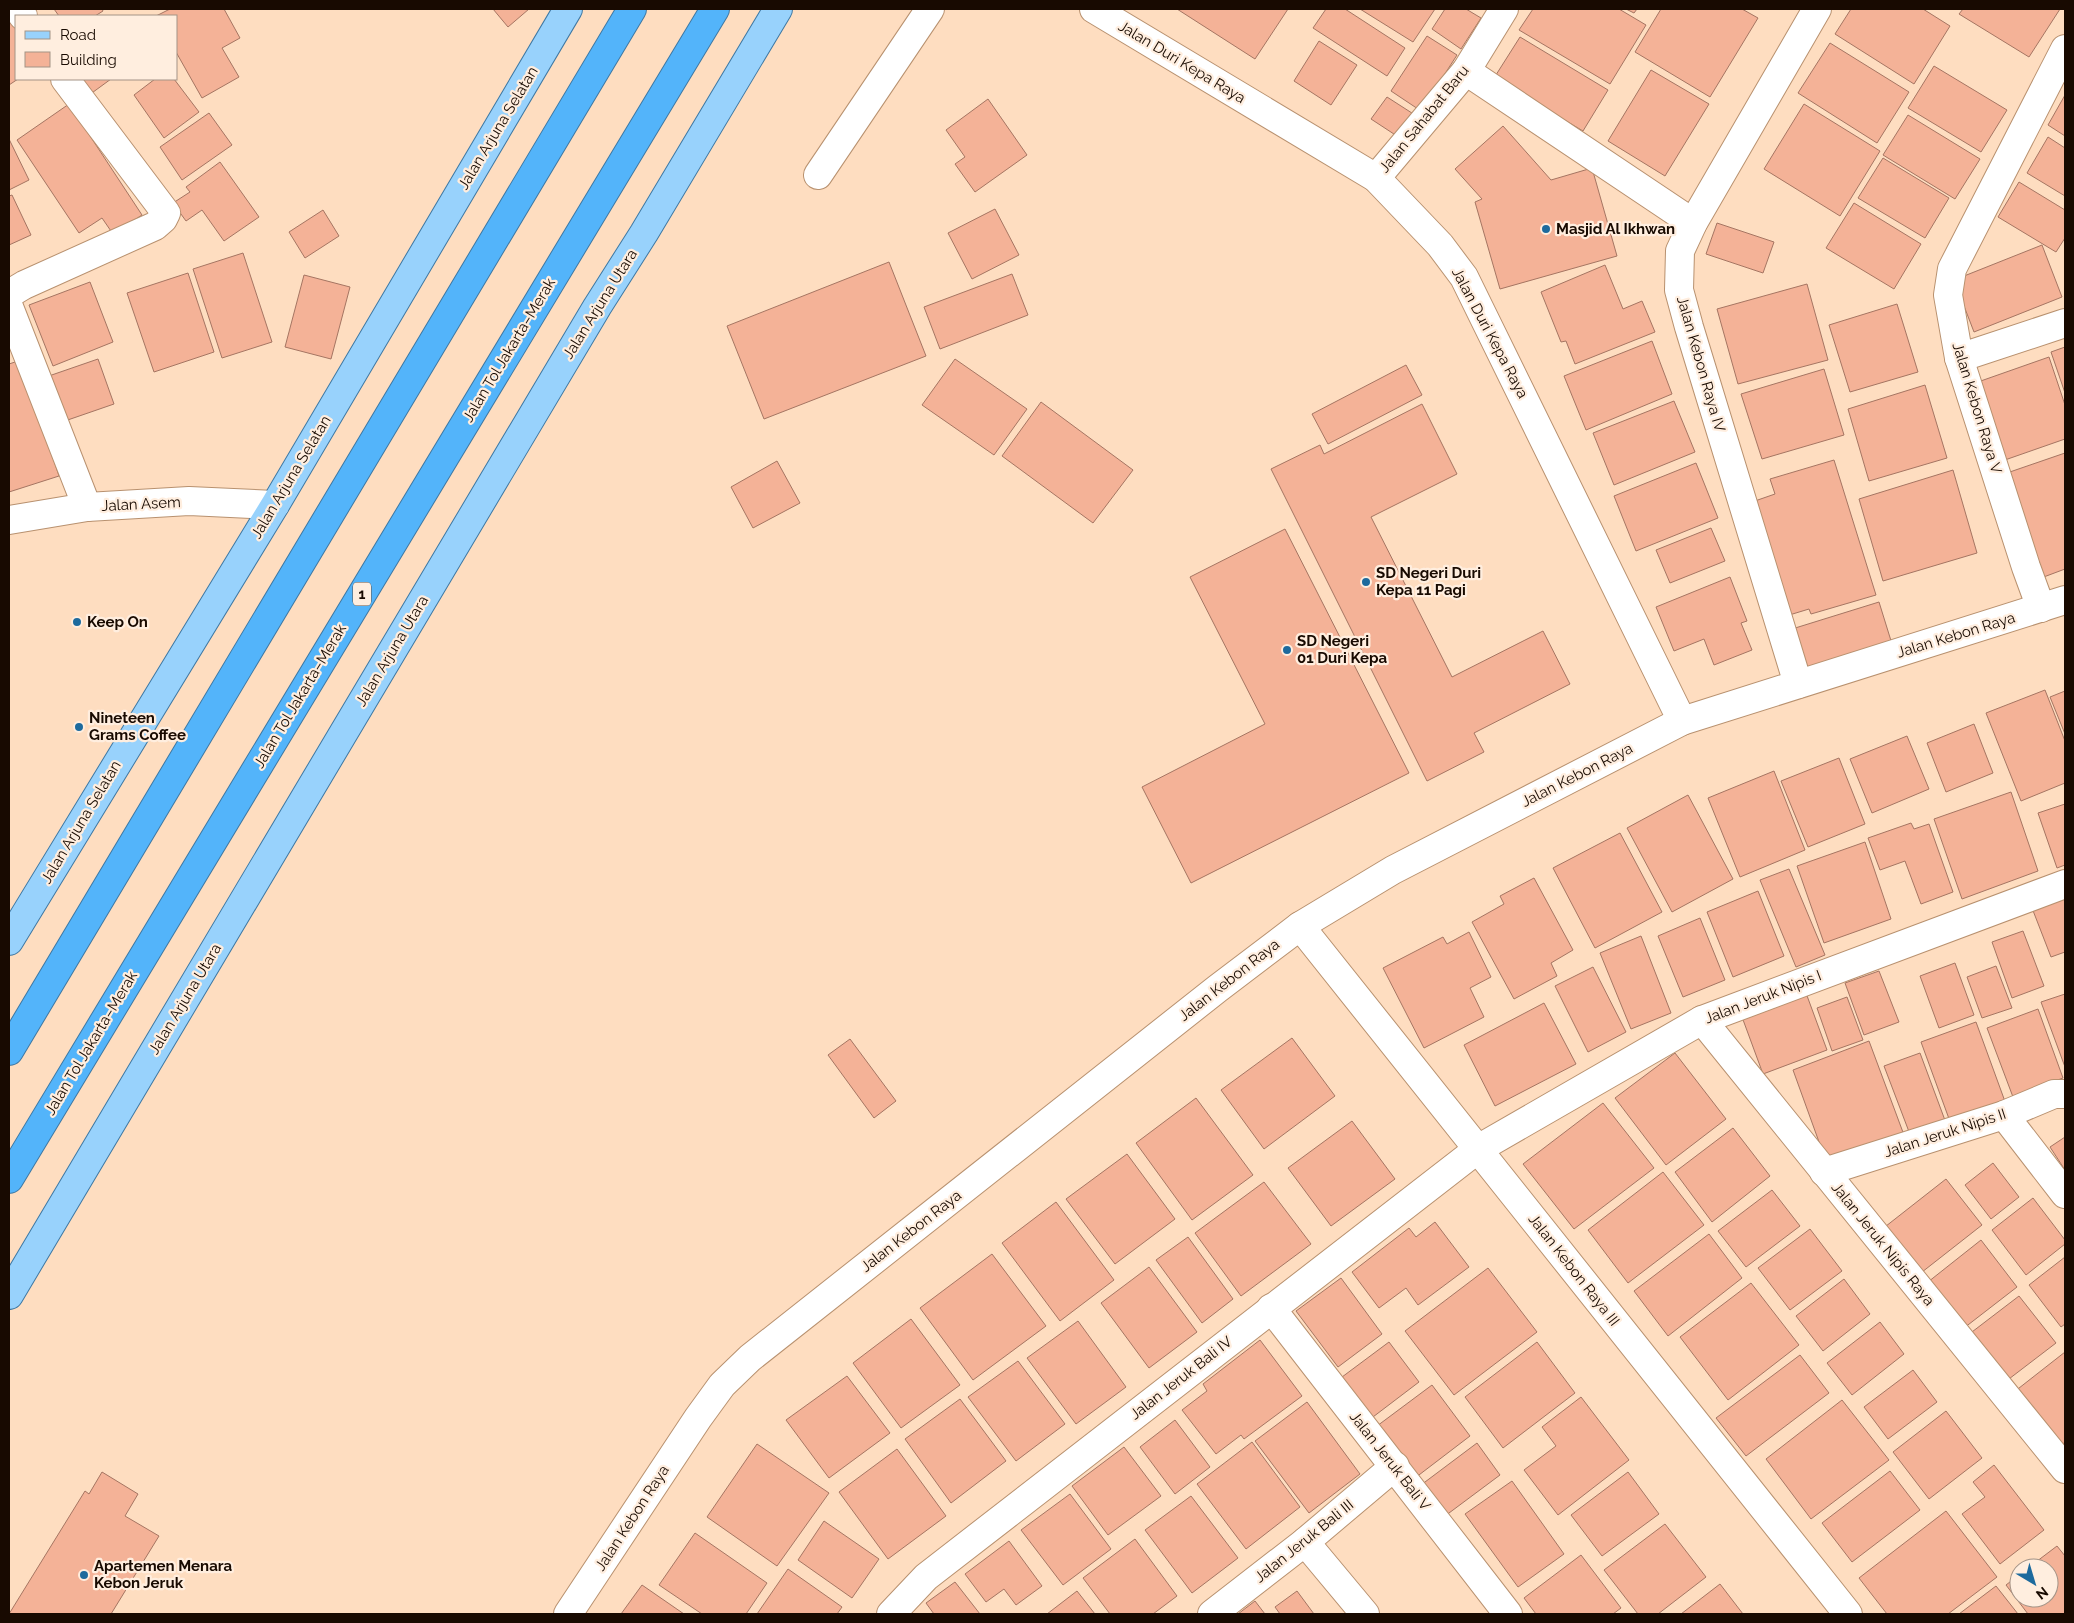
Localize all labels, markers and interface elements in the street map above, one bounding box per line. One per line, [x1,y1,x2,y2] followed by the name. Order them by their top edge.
[15,15,178,80] legend
[1115,17,1249,107] street label: Jalan Duri Kepa Raya
[60,26,96,44] text: Road
[60,51,117,69] text: Building
[1375,62,1473,176] street label: Jalan Sahabat Baru
[454,63,542,193] street label: Jalan Arjuna Selatan
[1556,220,1675,238] place label: Masjid Al Ikhwan
[1540,223,1552,235] marker: Masjid Al Ikhwan
[559,246,641,362] street label: Jalan Arjuna Utara
[1448,265,1532,401] street label: Jalan Duri Kepa Raya
[459,275,559,425] street label: Jalan Tol Jakarta–Merak
[1673,294,1729,434] street label: Jalan Kebon Raya IV
[1949,340,2005,476] street label: Jalan Kebon Raya V
[247,412,335,542] street label: Jalan Arjuna Selatan
[101,493,181,515] street label: Jalan Asem
[1376,564,1481,599] place label: SD Negeri Duri Kepa 11 Pagi
[1360,576,1372,588] marker: SD Negeri Duri Kepa 11 Pagi
[353,582,371,606] road number: 1
[352,592,432,710] street label: Jalan Arjuna Utara
[1895,608,2017,662] street label: Jalan Kebon Raya
[87,613,148,631] place label: Keep On
[71,616,83,628] marker: Keep On
[250,621,350,771] street label: Jalan Tol Jakarta–Merak
[1297,632,1387,667] place label: SD Negeri 01 Duri Kepa
[1281,644,1293,656] marker: SD Negeri 01 Duri Kepa
[89,709,186,744] place label: Nineteen Grams Coffee
[73,721,85,733] marker: Nineteen Grams Coffee
[1518,739,1636,811] street label: Jalan Kebon Raya
[37,757,125,887] street label: Jalan Arjuna Selatan
[1175,935,1283,1025] street label: Jalan Kebon Raya
[145,940,225,1058] street label: Jalan Arjuna Utara
[1702,966,1824,1028] street label: Jalan Jeruk Nipis I
[41,968,141,1118] street label: Jalan Tol Jakarta–Merak
[1882,1105,2008,1161] street label: Jalan Jeruk Nipis II
[1828,1179,1938,1309] street label: Jalan Jeruk Nipis Raya
[857,1186,965,1276] street label: Jalan Kebon Raya
[1525,1210,1623,1330] street label: Jalan Kebon Raya III
[1126,1332,1236,1424] street label: Jalan Jeruk Bali IV
[1346,1408,1434,1514] street label: Jalan Jeruk Bali V
[591,1462,673,1574] street label: Jalan Kebon Raya
[1251,1496,1357,1586] street label: Jalan Jeruk Bali III
[94,1557,233,1592] place label: Apartemen Menara Kebon Jeruk
[2009,1558,2059,1608] north arrow
[78,1569,90,1581] marker: Apartemen Menara Kebon Jeruk
[2033,1584,2051,1603] text: N

